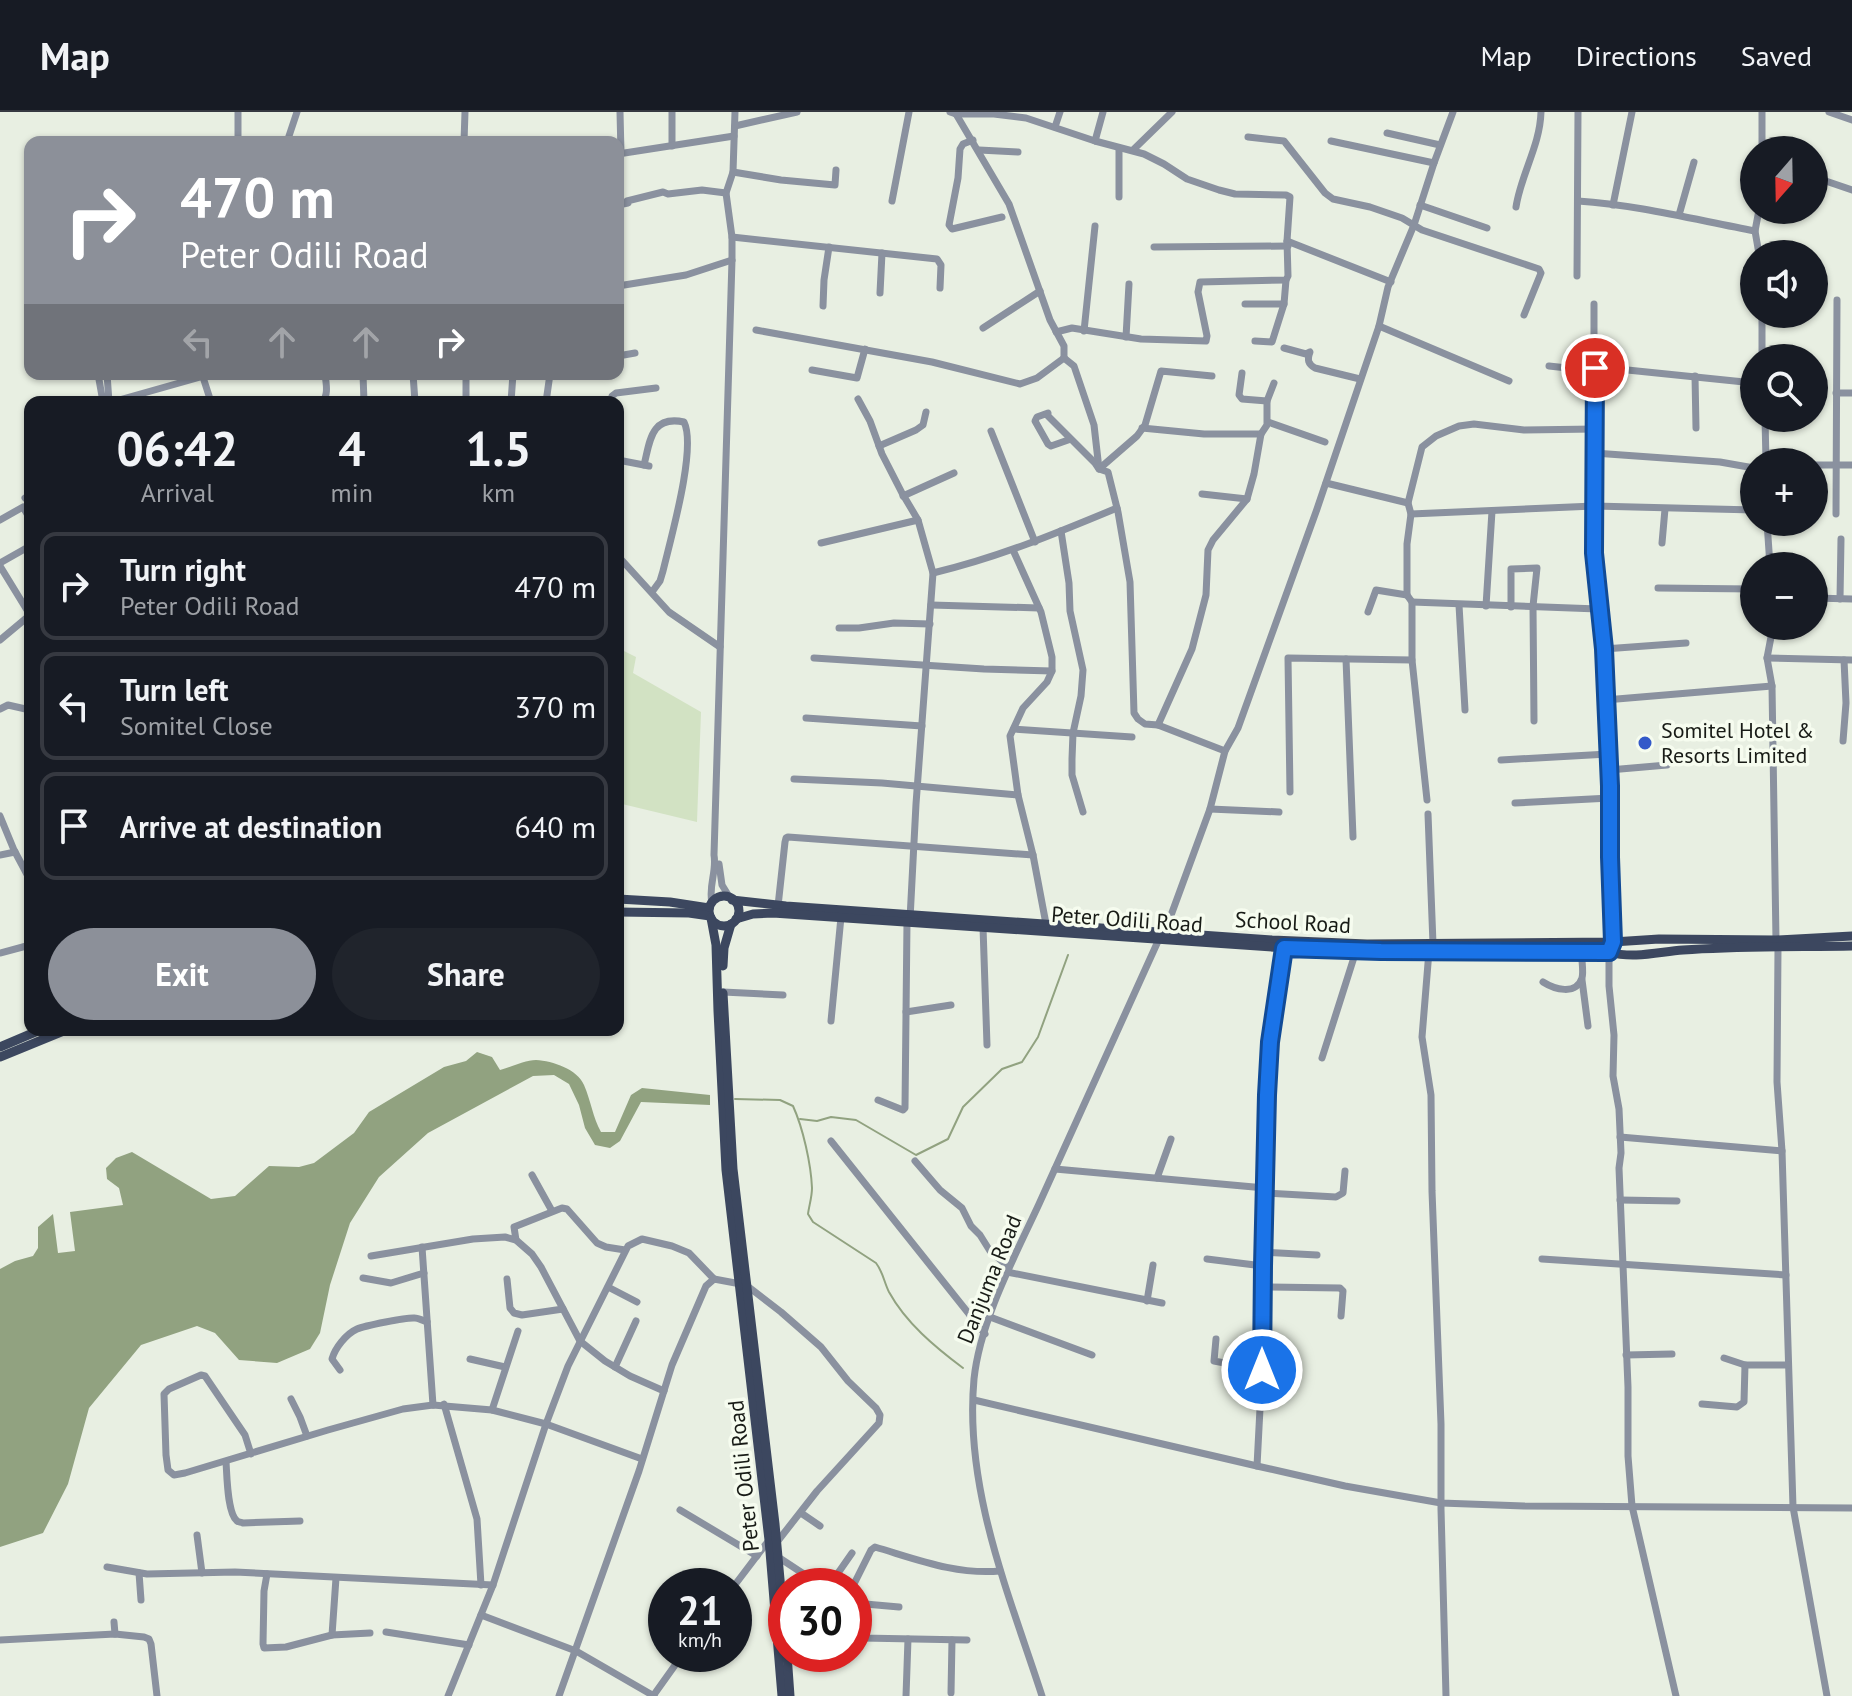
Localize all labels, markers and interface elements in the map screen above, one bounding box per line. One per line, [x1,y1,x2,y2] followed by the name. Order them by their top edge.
[40,31,110,80] text: Map
[1481,37,1532,74] text: Map
[1576,37,1697,74] text: Directions
[1741,37,1812,74] text: Saved
[1740,136,1828,224] north arrow
[1740,136,1828,640] map controls
[180,161,335,233] text: 470 m
[48,168,152,272] icon: right
[180,231,429,278] text: Peter Odili Road
[1740,240,1828,328] button: sound
[176,320,220,364] icon: left
[260,320,304,364] icon: ahead
[344,320,388,364] icon: ahead
[428,320,472,364] icon: right
[1561,334,1629,402] pin
[1740,344,1828,432] button: search
[1573,346,1617,390] icon: arrive
[116,417,238,479] text: 06:42
[338,417,365,479] text: 4
[465,417,532,479] text: 1.5
[1740,448,1828,536] button: +
[141,476,214,509] text: Arrival
[331,476,373,509] text: min
[482,476,515,509] text: km
[120,550,246,589] text: Turn right
[1740,552,1828,640] button: −
[52,564,96,608] icon: right
[515,567,596,606] text: 470 m
[120,589,300,622] text: Peter Odili Road
[120,670,228,709] text: Turn left
[52,684,96,728] icon: left
[515,687,596,726] text: 370 m
[120,709,273,742] text: Somitel Close
[1661,716,1814,769] place label: Somitel Hotel & Resorts Limited
[1636,734,1654,752] marker: Somitel Hotel & Resorts Limited
[52,804,96,848] icon: arrive
[120,807,382,846] text: Arrive at destination
[515,807,596,846] text: 640 m
[1050,900,1204,938] street label: Peter Odili Road
[1234,905,1352,939] street label: School Road
[48,928,316,1020] button: Exit
[332,928,600,1020] button: Share
[950,1211,1028,1347] street label: Danjuma Road
[1220,1328,1304,1412] position arrow
[721,1399,765,1553] street label: Peter Odili Road
[768,1568,872,1672] speed limit sign: 30
[677,1584,723,1636] text: 21
[678,1627,722,1653] text: km/h

